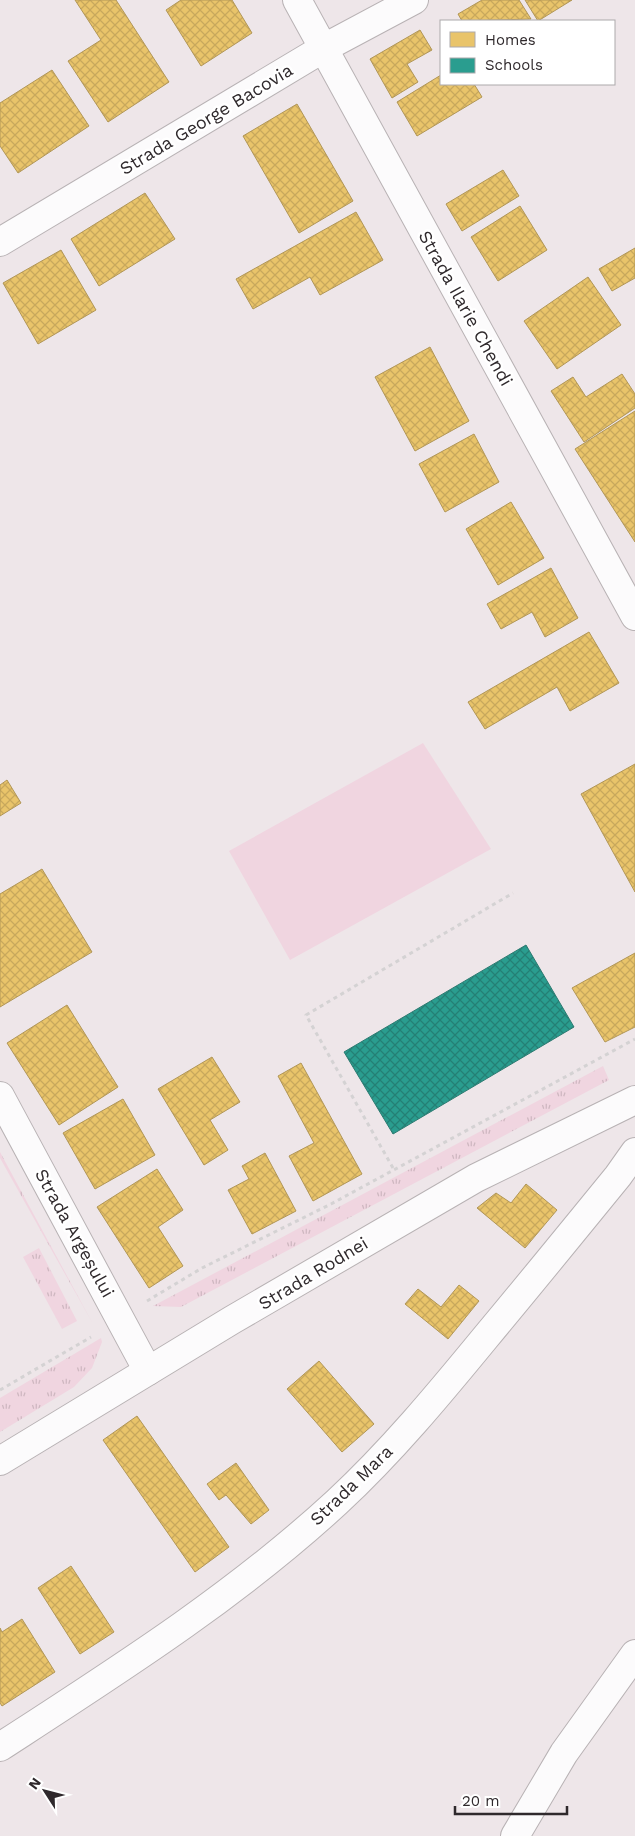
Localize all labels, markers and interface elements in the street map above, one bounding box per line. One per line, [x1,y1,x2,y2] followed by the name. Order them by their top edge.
[440,20,615,85] legend
[485,31,536,49] text: Homes
[485,56,543,74] text: Schools
[116,59,296,179] street label: Strada George Bacovia
[415,227,517,389] street label: Strada Ilarie Chendi
[31,1165,119,1301] street label: Strada Argeșului
[255,1232,371,1314] street label: Strada Rodnei
[305,1441,397,1529] street label: Strada Mara
[20,1766,70,1816] north arrow
[25,1774,44,1792] text: N
[455,1784,568,1816] scale bar
[462,1792,500,1810] text: 20 m

